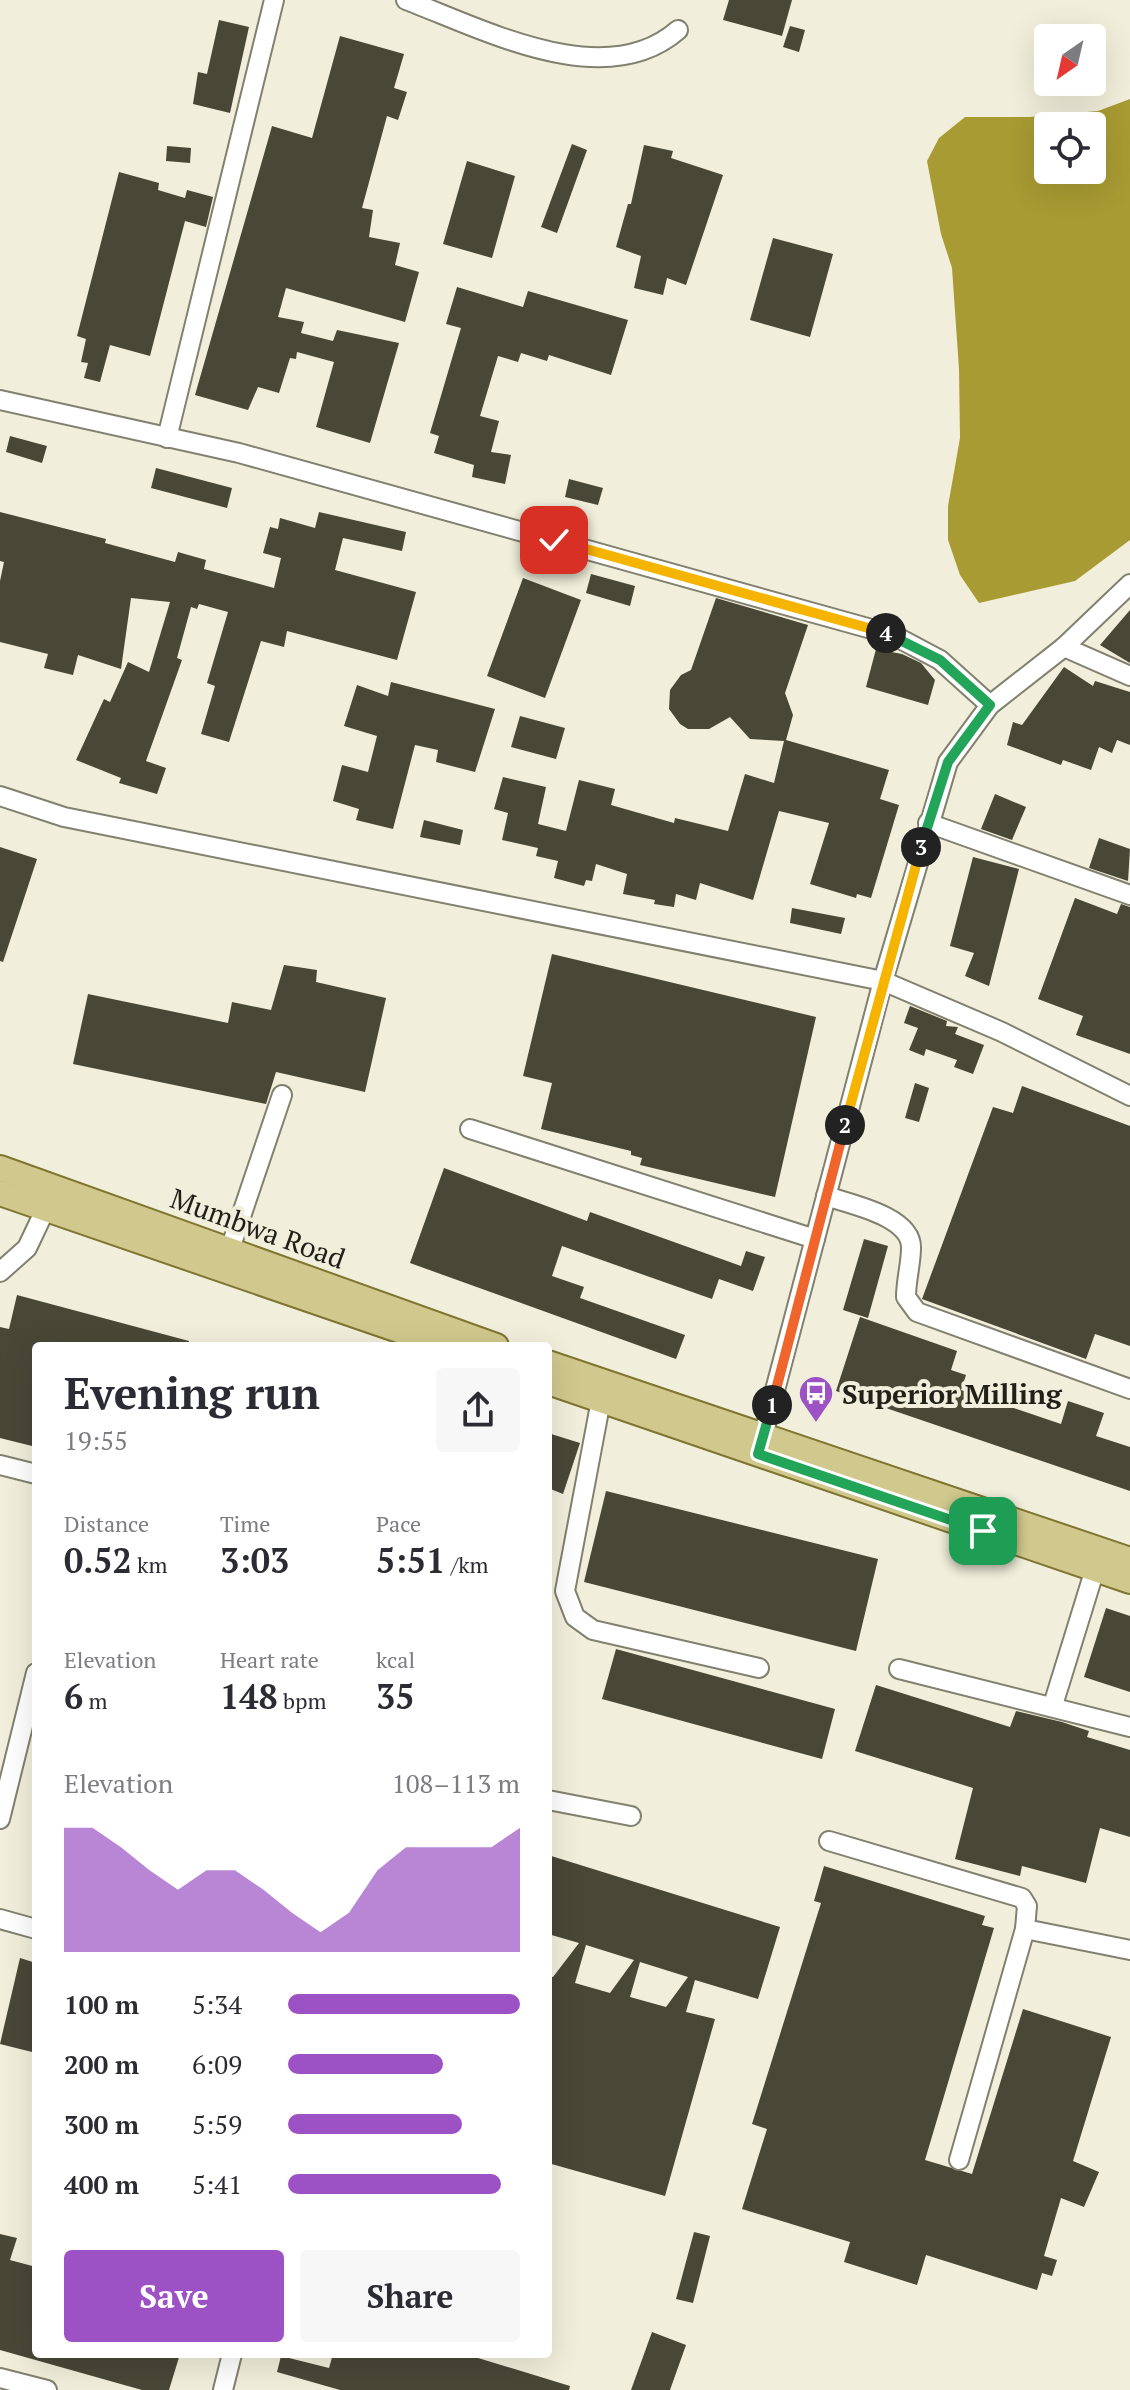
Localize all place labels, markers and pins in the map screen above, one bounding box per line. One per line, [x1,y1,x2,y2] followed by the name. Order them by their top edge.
[520,506,588,574] pin
[866,613,906,653] pin: 4
[901,827,941,867] pin: 3
[825,1105,865,1145] pin: 2
[797,1374,835,1424] bus stop icon: Superior Milling
[842,1375,1063,1412] place label: Superior Milling
[752,1385,792,1425] pin: 1
[949,1497,1017,1565] pin

